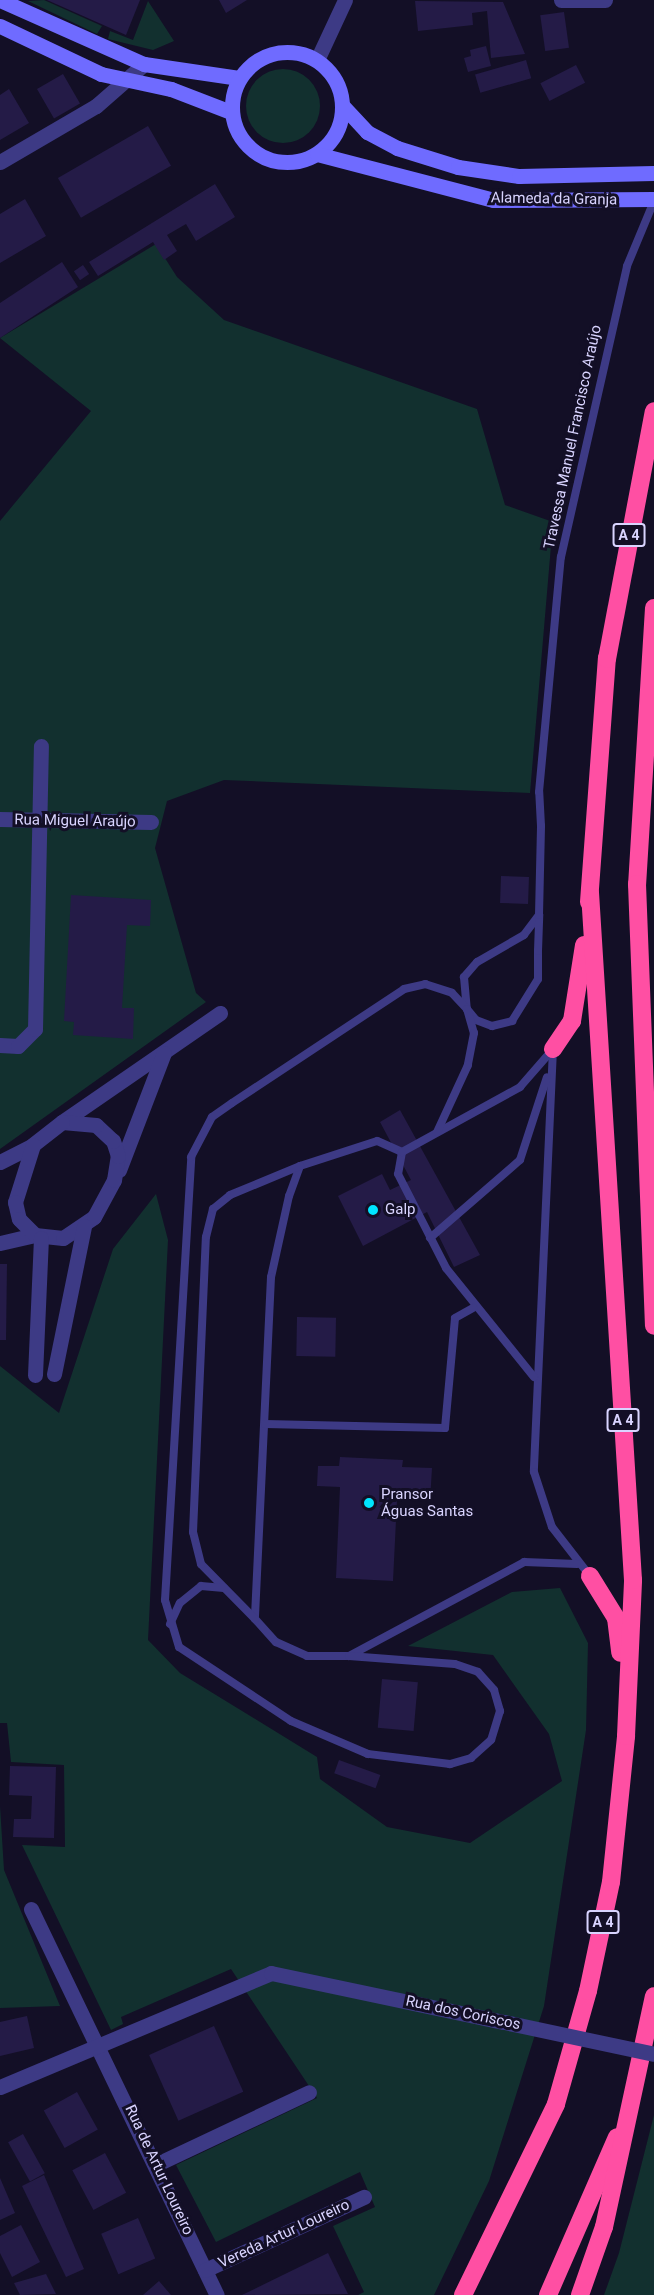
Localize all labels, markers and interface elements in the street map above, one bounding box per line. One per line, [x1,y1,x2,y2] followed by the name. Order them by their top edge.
[491,189,617,209] street label: Alameda da Granja
[540,323,606,551] street label: Travessa Manuel Francisco Araújo
[612,524,646,546] road number: A 4
[14,811,136,831] street label: Rua Miguel Araújo
[385,1201,415,1219] place label: Galp
[366,1203,380,1217] marker: Galp
[606,1409,640,1431] road number: A 4
[381,1485,473,1520] place label: Pransor Águas Santas
[362,1496,376,1510] marker: Pransor Águas Santas
[586,1911,620,1933] road number: A 4
[404,1992,522,2034] street label: Rua dos Coriscos
[121,2102,197,2238] street label: Rua de Artur Loureiro
[216,2196,352,2272] street label: Vereda Artur Loureiro

